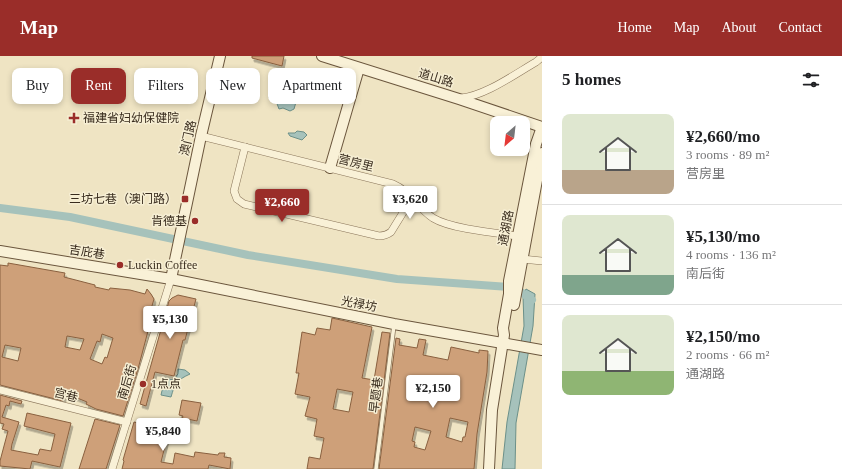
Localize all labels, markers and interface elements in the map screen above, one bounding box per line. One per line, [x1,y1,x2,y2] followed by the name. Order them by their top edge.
[20,17,58,38] text: Map
[618,20,652,35] text: Home
[674,20,699,35] text: Map
[721,20,756,35] text: About
[778,20,822,35] text: Contact
[417,66,455,90] street label: 道山路
[12,68,63,104] chip: Buy
[71,68,126,104] chip: Rent
[134,68,198,104] chip: Filters
[206,68,260,104] chip: New
[268,68,356,104] chip: Apartment
[800,69,822,91] icon: filters
[562,70,621,89] text: 5 homes
[83,111,179,125] place label: 福建省妇幼保健院
[68,112,80,124] marker: 福建省妇幼保健院
[490,116,530,156] north arrow
[490,116,530,156] map controls
[177,119,199,157] street label: 澳门路
[686,127,760,146] text: ¥2,660/mo
[594,130,642,178] icon: home
[686,147,769,162] text: 3 rooms · 89 m²
[337,152,375,174] street label: 营房里
[686,166,725,181] text: 营房里
[377,186,443,220] pin: ¥3,620
[249,189,315,223] pin: ¥2,660
[392,191,428,206] text: ¥3,620
[69,192,177,206] place label: 三坊七巷（澳门路）
[180,194,190,204] marker: 三坊七巷（澳门路）
[264,194,300,209] text: ¥2,660
[496,209,516,247] street label: 通湖路
[151,214,187,228] place label: 肯德基
[190,216,200,226] marker: 肯德基
[686,227,760,246] text: ¥5,130/mo
[594,231,642,279] icon: home
[68,242,106,262] street label: 吉庇巷
[686,247,776,262] text: 4 rooms · 136 m²
[128,258,197,272] place label: Luckin Coffee
[115,260,125,270] marker: Luckin Coffee
[686,266,725,281] text: 南后街
[340,294,378,314] street label: 光禄坊
[137,306,203,340] pin: ¥5,130
[152,311,188,326] text: ¥5,130
[686,327,760,346] text: ¥2,150/mo
[594,331,642,379] icon: home
[686,347,769,362] text: 2 rooms · 66 m²
[115,363,139,401] street label: 南后街
[686,366,725,381] text: 通湖路
[400,375,466,409] pin: ¥2,150
[367,376,385,414] street label: 早题巷
[151,377,181,391] place label: 1点点
[138,379,148,389] marker: 1点点
[415,380,451,395] text: ¥2,150
[53,385,79,405] street label: 宫巷
[130,418,196,452] pin: ¥5,840
[145,423,181,438] text: ¥5,840

